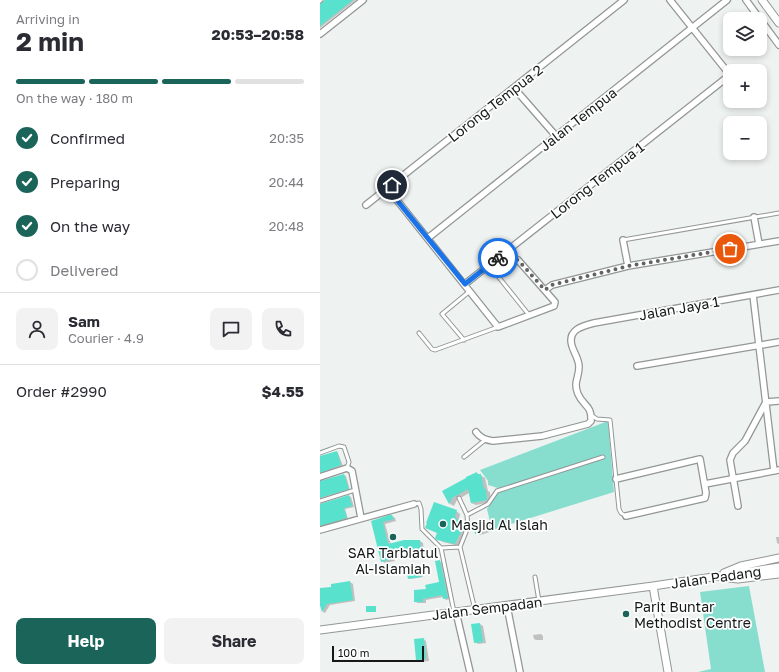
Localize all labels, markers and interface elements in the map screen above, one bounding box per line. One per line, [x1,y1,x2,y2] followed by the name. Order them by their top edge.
[16,11,80,27] text: Arriving in
[723,12,767,160] map controls
[723,12,767,56] button: layers
[212,25,304,43] text: 20:53–20:58
[16,26,84,57] text: 2 min
[444,61,546,145] street label: Lorong Tempua 2
[723,64,767,108] button: +
[536,84,620,154] street label: Jalan Tempua
[16,90,133,106] text: On the way · 180 m
[723,116,767,160] button: −
[16,127,38,149] icon: check
[50,129,125,147] text: Confirmed
[269,130,304,146] text: 20:35
[547,138,647,222] street label: Lorong Tempua 1
[375,168,409,202] pin
[16,171,38,193] icon: check
[50,173,120,191] text: Preparing
[269,174,304,190] text: 20:44
[381,174,403,196] icon: home
[16,215,38,237] icon: check
[50,217,130,235] text: On the way
[269,218,304,234] text: 20:48
[713,232,747,266] pin
[478,238,518,278] courier
[719,238,741,260] icon: bag
[487,247,509,269] icon: bike
[50,261,118,279] text: Delivered
[638,293,721,323] street label: Jalan Jaya 1
[16,308,58,350] button: person
[210,308,252,350] button: chat
[262,308,304,350] button: phone
[68,312,100,330] text: Sam
[68,330,144,346] text: Courier · 4.9
[16,382,107,400] text: Order #2990
[261,382,304,400] text: $4.55
[451,516,548,533] place label: Masjid Al Islah
[438,519,448,529] marker: Masjid Al Islah
[388,532,398,542] marker: SAR Tarbiatul Al-Islamiah
[348,544,438,577] place label: SAR Tarbiatul Al-Islamiah
[670,562,762,592] street label: Jalan Padang
[431,593,543,623] street label: Jalan Sempadan
[634,598,751,631] place label: Parit Buntar Methodist Centre
[621,609,631,619] marker: Parit Buntar Methodist Centre
[16,618,156,664] button: Help
[164,618,304,664] button: Share
[332,644,424,663] scale bar
[338,646,369,659] text: 100 m

